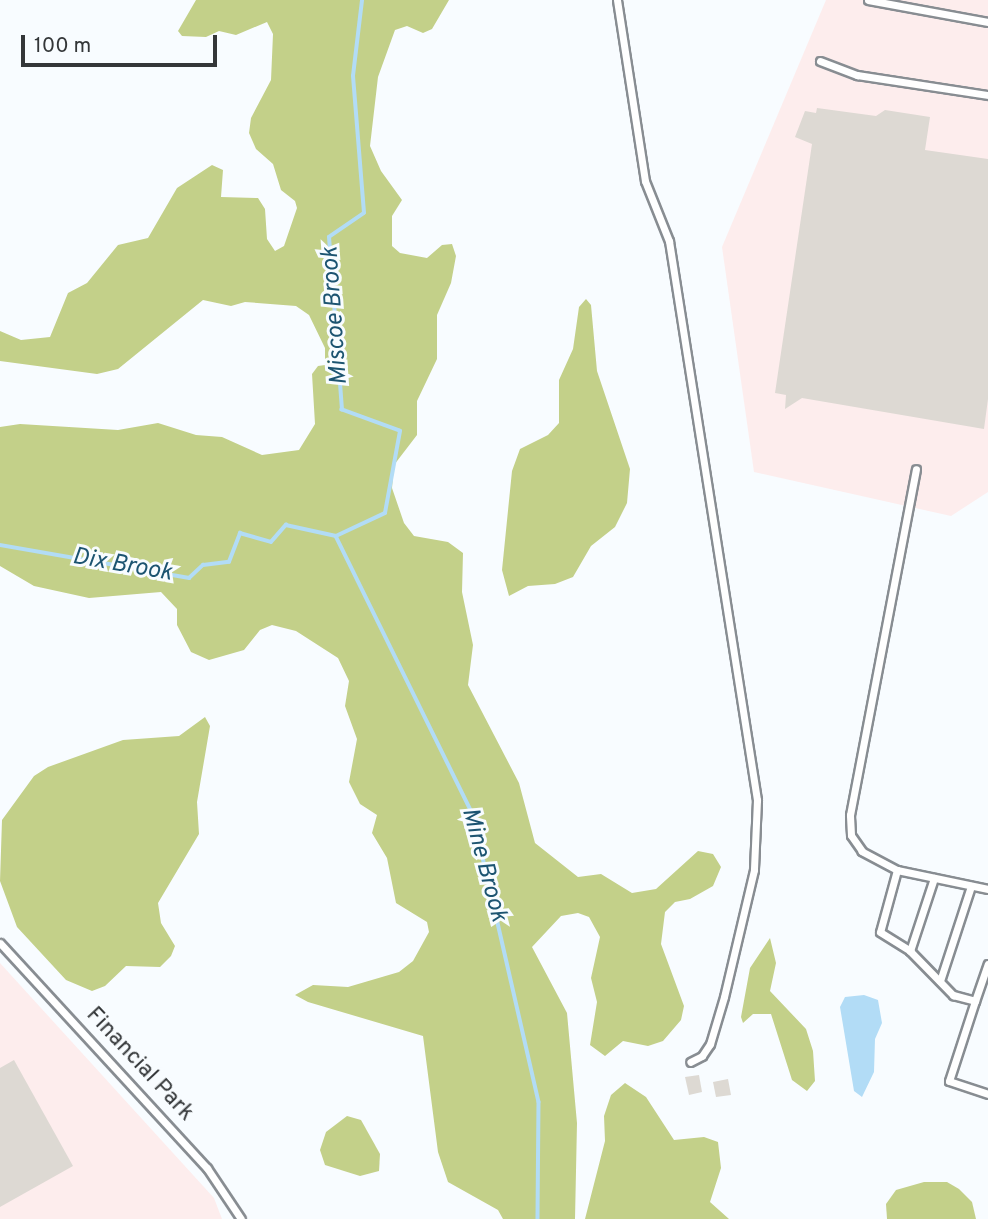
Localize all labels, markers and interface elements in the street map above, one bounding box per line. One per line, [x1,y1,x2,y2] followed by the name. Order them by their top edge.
[24,21,220,65] scale bar
[34,33,91,60] text: 100 m
[317,246,355,386] water label: Miscoe Brook
[70,543,174,589] water label: Dix Brook
[454,805,512,925] water label: Mine Brook
[79,1002,199,1128] street label: Financial Park

